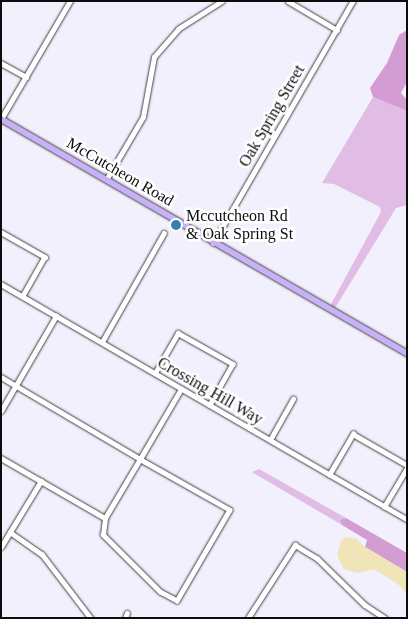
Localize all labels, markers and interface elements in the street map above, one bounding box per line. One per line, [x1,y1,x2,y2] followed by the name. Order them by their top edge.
[235,62,309,170] street label: Oak Spring Street
[63,134,177,210] street label: McCutcheon Road
[186,206,293,244] place label: Mccutcheon Rd & Oak Spring St
[170,219,182,231] marker: Mccutcheon Rd & Oak Spring St
[154,353,266,429] street label: Crossing Hill Way

